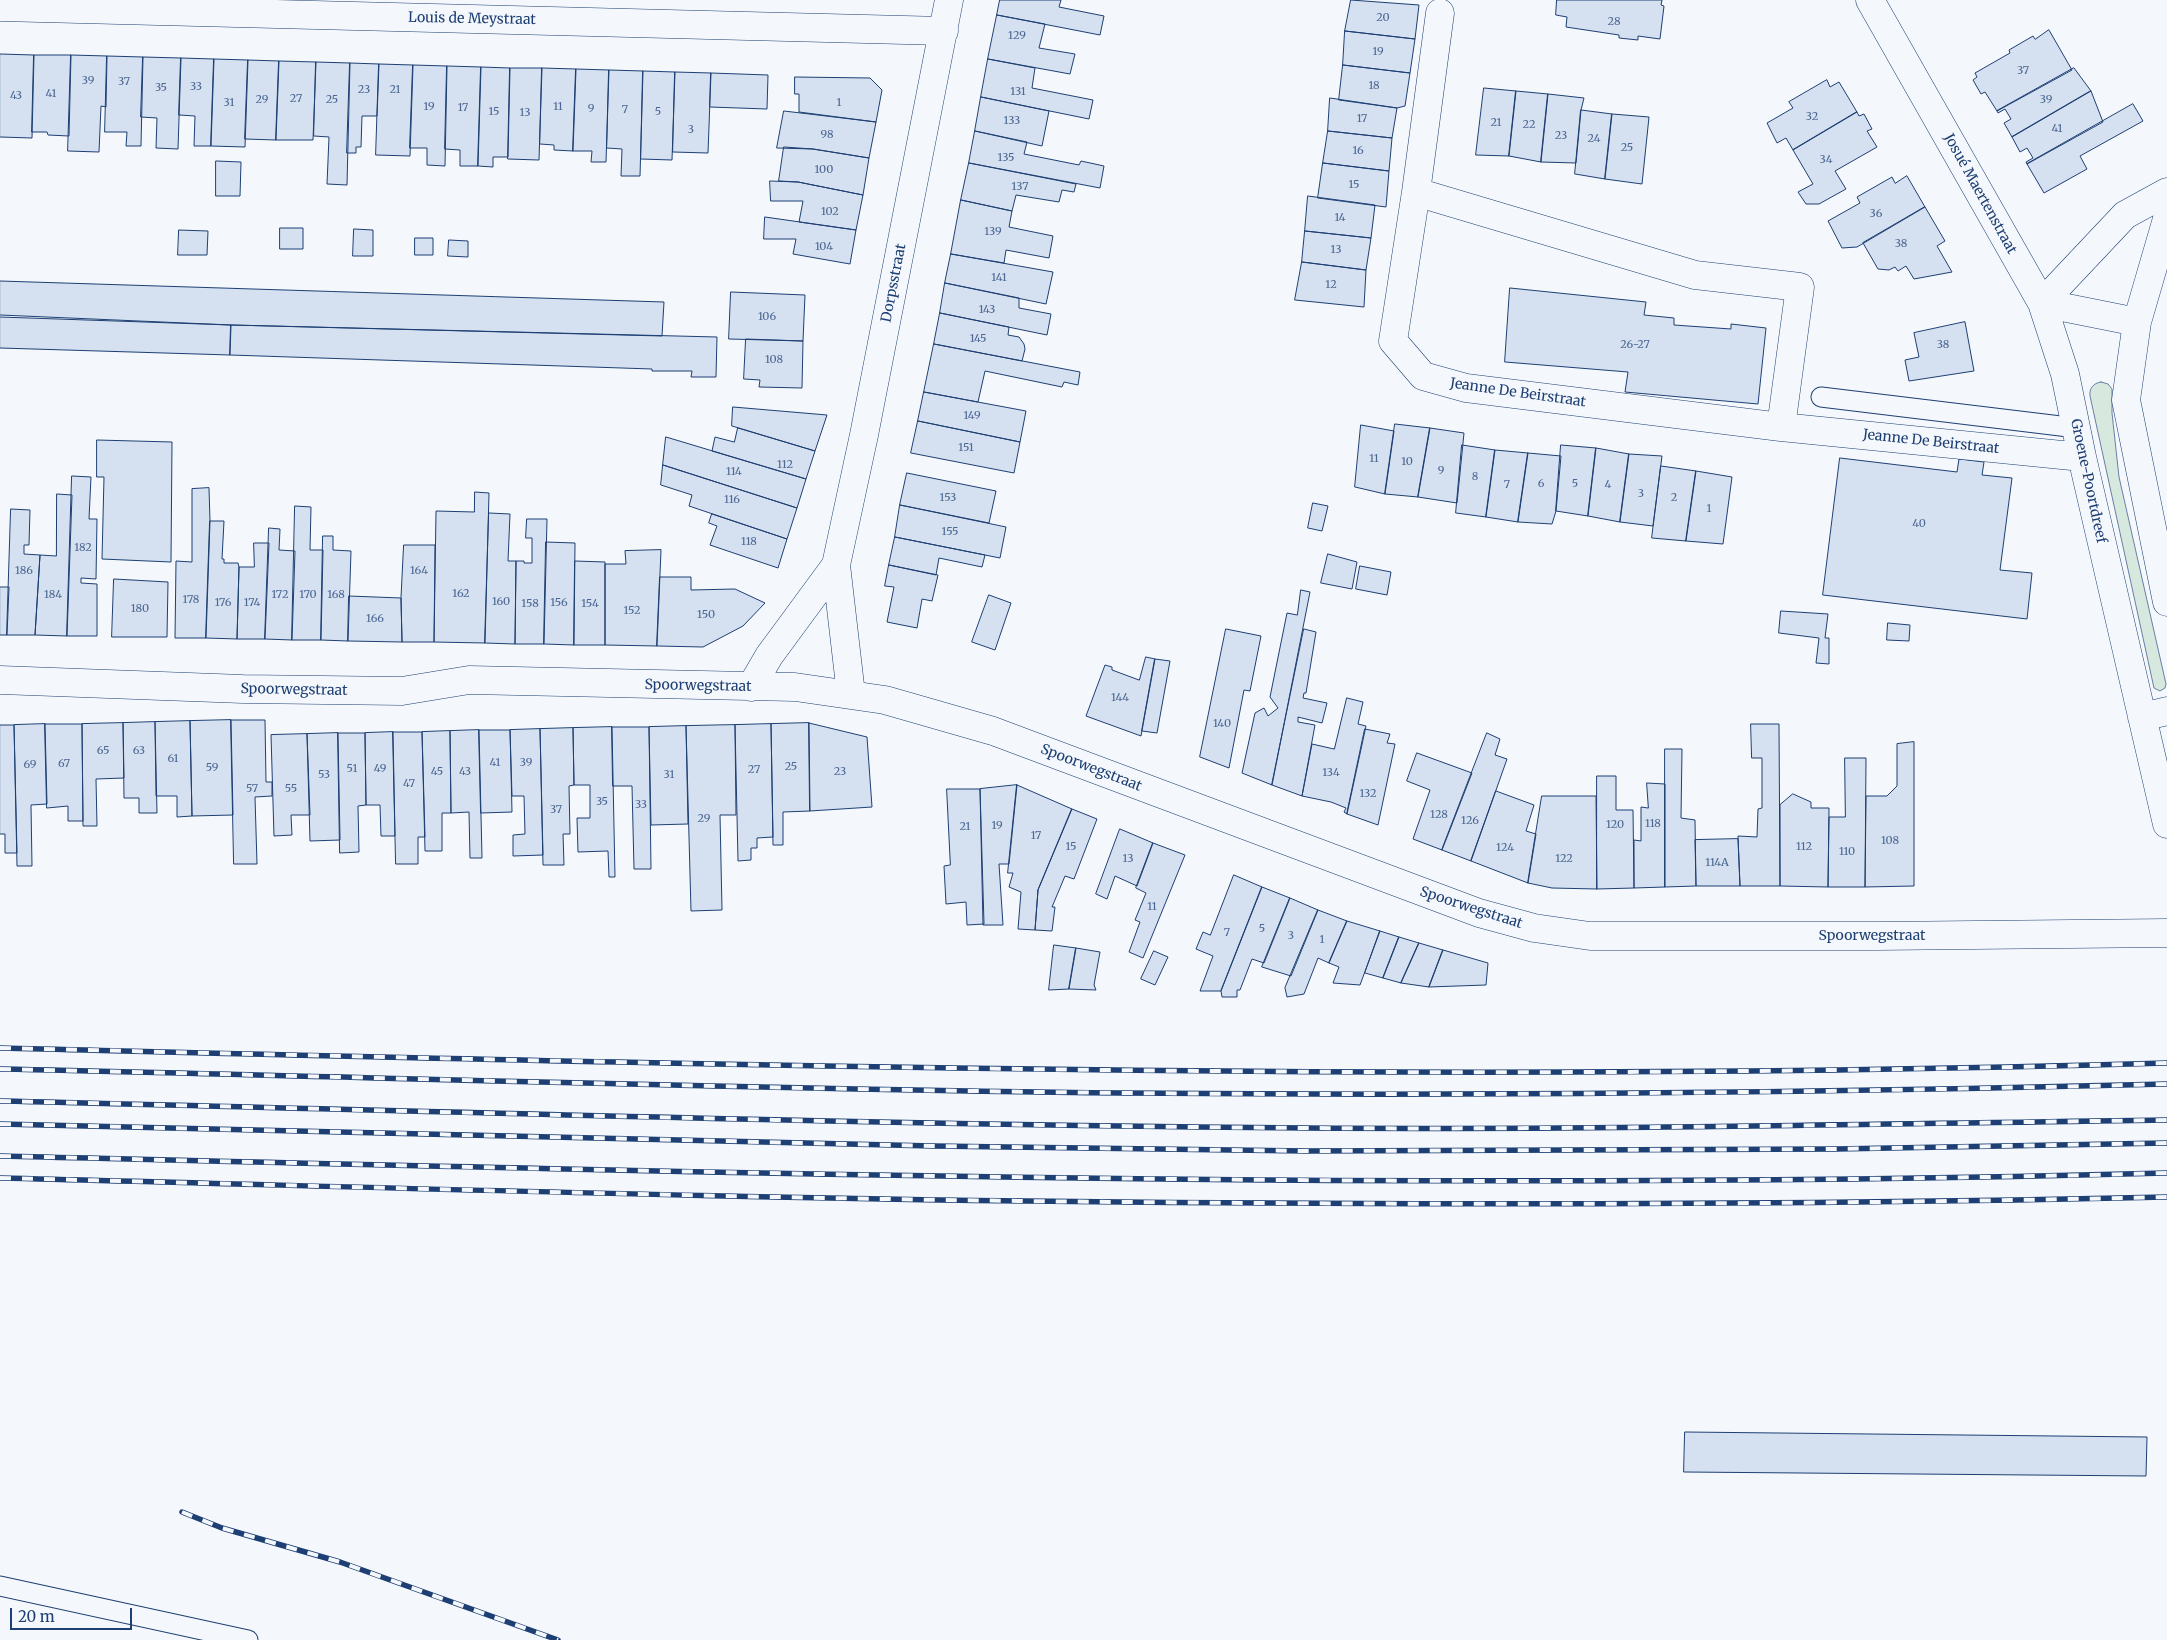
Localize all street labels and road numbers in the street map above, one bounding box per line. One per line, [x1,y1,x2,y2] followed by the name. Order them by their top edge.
[408,9,536,29] street label: Louis de Meystraat
[1940,131,2020,257] street label: Josué Maertenstraat
[878,242,910,324] street label: Dorpsstraat
[1449,375,1587,411] street label: Jeanne De Beirstraat
[2067,417,2109,545] street label: Groene-Poortdreef
[1862,426,2000,458] street label: Jeanne De Beirstraat
[644,677,752,695] street label: Spoorwegstraat
[240,681,348,699] street label: Spoorwegstraat
[1038,741,1144,795] street label: Spoorwegstraat
[1418,883,1524,933] street label: Spoorwegstraat
[1818,928,1926,944] street label: Spoorwegstraat

